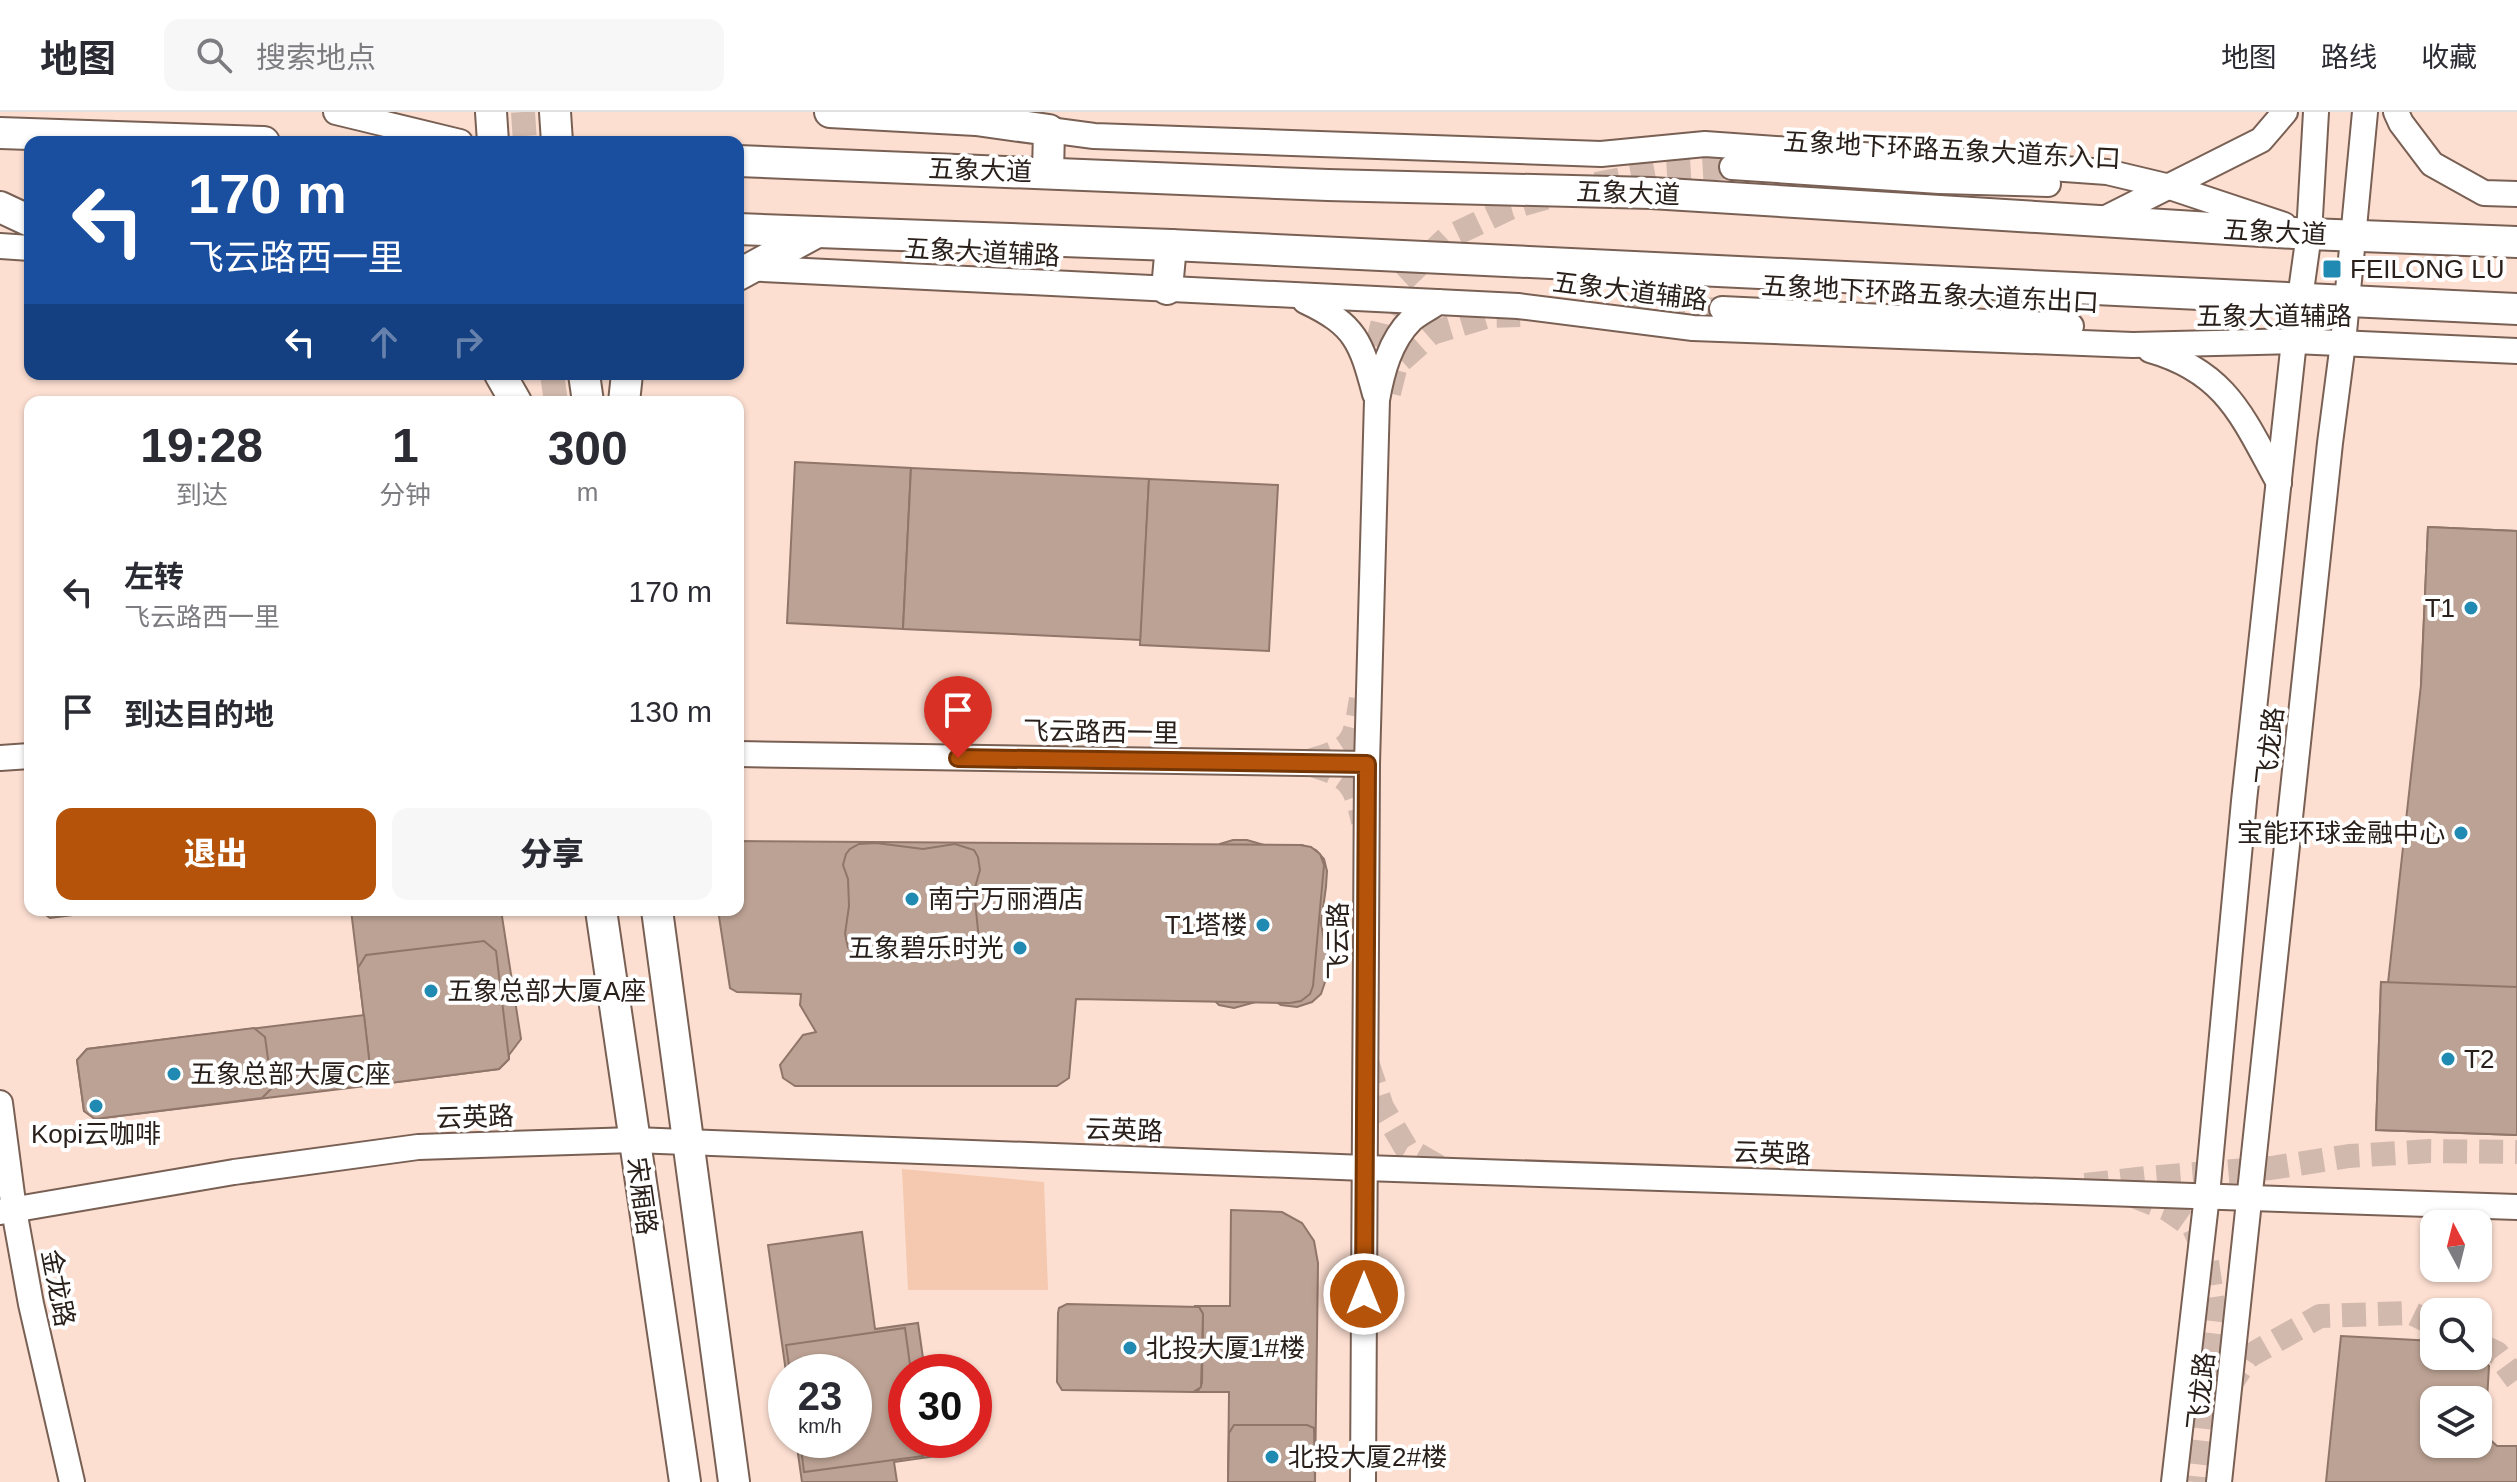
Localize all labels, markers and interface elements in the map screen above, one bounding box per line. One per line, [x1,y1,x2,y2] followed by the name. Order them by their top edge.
[164,19,724,91] search box
[192,33,236,77] icon: search
[40,38,116,80] text: 地图
[256,41,376,74] text: 搜索地点
[2221,42,2277,73] text: 地图
[2321,42,2377,73] text: 路线
[2421,42,2477,73] text: 收藏
[1782,126,2122,174] street label: 五象地下环路五象大道东入口
[928,153,1032,187] street label: 五象大道
[188,162,347,225] text: 170 m
[56,168,160,272] icon: left
[1576,176,1680,210] street label: 五象大道
[2222,214,2328,250] street label: 五象大道
[903,233,1061,271] street label: 五象大道辅路
[188,237,404,278] text: 飞云路西一里
[2350,254,2505,284] place label: FEILONG LU
[2321,258,2343,280] marker: FEILONG LU
[1551,267,1709,315] street label: 五象大道辅路
[1760,270,2100,318] street label: 五象地下环路五象大道东出口
[2196,301,2352,331] street label: 五象大道辅路
[278,320,322,364] icon: left
[362,320,406,364] icon: ahead
[446,320,490,364] icon: right
[140,419,263,472] text: 19:28
[392,419,419,472] text: 1
[548,422,628,475] text: 300
[577,477,599,507] text: m
[176,480,228,510] text: 到达
[379,480,431,510] text: 分钟
[124,560,184,593] text: 左转
[56,570,100,614] icon: left
[629,575,712,608] text: 170 m
[2425,593,2455,623] place label: T1
[2462,599,2480,617] marker: T1
[124,602,280,632] text: 飞云路西一里
[924,676,992,758] pin
[936,688,980,732] icon: arrive
[56,690,100,734] icon: arrive
[629,695,712,728] text: 130 m
[124,698,274,731] text: 到达目的地
[2251,706,2289,786] street label: 飞龙路
[1023,716,1179,748] street label: 飞云路西一里
[56,808,376,900] button: 退出
[392,808,712,900] button: 分享
[2237,818,2445,848] place label: 宝能环球金融中心
[2452,824,2470,842] marker: 宝能环球金融中心
[928,884,1084,914] place label: 南宁万丽酒店
[903,890,921,908] marker: 南宁万丽酒店
[1323,902,1353,980] street label: 飞云路
[1165,910,1247,940] place label: T1塔楼
[1254,916,1272,934] marker: T1塔楼
[848,933,1004,963] place label: 五象碧乐时光
[1011,939,1029,957] marker: 五象碧乐时光
[447,976,646,1006] place label: 五象总部大厦A座
[422,982,440,1000] marker: 五象总部大厦A座
[2464,1044,2494,1074] place label: T2
[2439,1050,2457,1068] marker: T2
[190,1059,391,1089] place label: 五象总部大厦C座
[165,1065,183,1083] marker: 五象总部大厦C座
[87,1097,105,1115] marker: Kopi云咖啡
[435,1101,515,1133] street label: 云英路
[1084,1114,1164,1146] street label: 云英路
[31,1119,161,1149] place label: Kopi云咖啡
[1732,1137,1812,1169] street label: 云英路
[622,1155,662,1237] street label: 宋厢路
[2420,1210,2492,1282] north arrow
[2420,1210,2492,1458] map controls
[36,1247,80,1329] street label: 金龙路
[1322,1252,1406,1336] position arrow
[2420,1298,2492,1370] button: search
[1146,1333,1305,1363] place label: 北投大厦1#楼
[1121,1339,1139,1357] marker: 北投大厦1#楼
[2182,1351,2220,1431] street label: 飞龙路
[888,1354,992,1458] speed limit sign: 30
[798,1374,842,1418] text: 23
[2420,1386,2492,1458] button: layers
[798,1415,842,1437] text: km/h
[1288,1442,1447,1472] place label: 北投大厦2#楼
[1263,1448,1281,1466] marker: 北投大厦2#楼

